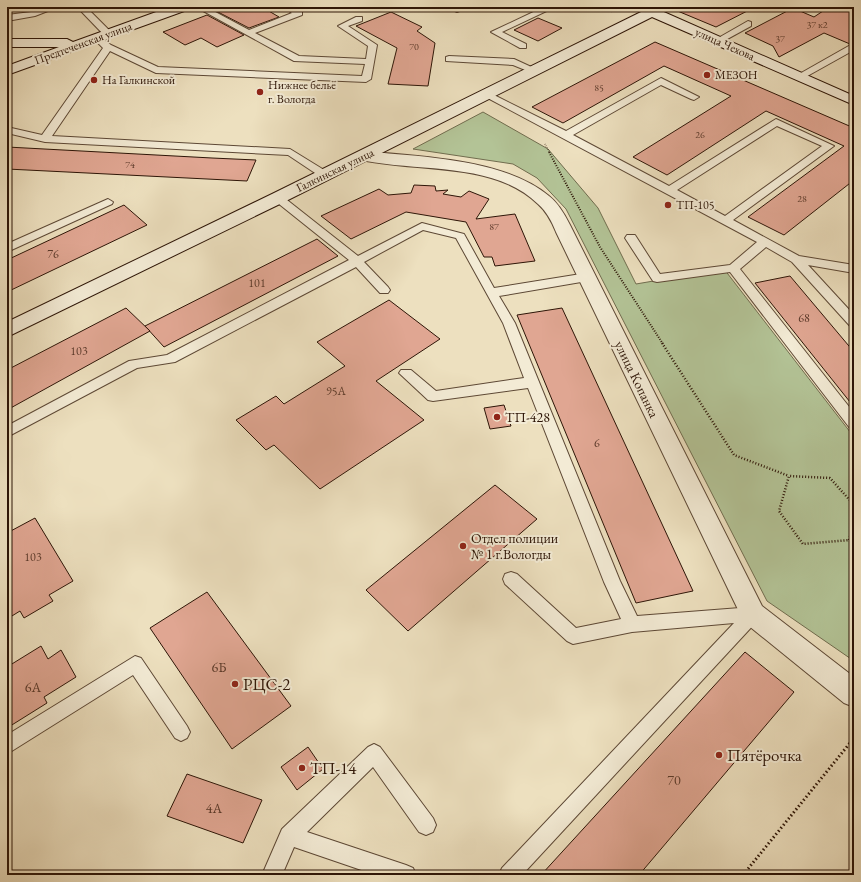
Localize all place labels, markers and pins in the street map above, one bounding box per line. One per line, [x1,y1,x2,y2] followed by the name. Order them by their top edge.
[715,67,758,83] place label: МЕЗОН
[702,70,712,80] marker: МЕЗОН
[102,72,176,88] place label: На Галкинской
[89,75,99,85] marker: На Галкинской
[268,77,336,107] place label: Нижнее бельё г. Вологда
[255,87,265,97] marker: Нижнее бельё г. Вологда
[676,197,715,213] place label: ТП-105
[663,200,673,210] marker: ТП-105
[505,408,550,426] place label: ТП-428
[492,412,502,422] marker: ТП-428
[471,529,559,563] place label: Отдел полиции № 1 г.Вологды
[458,541,468,551] marker: Отдел полиции № 1 г.Вологды
[243,673,290,695] place label: РЦС-2
[230,679,240,689] marker: РЦС-2
[727,744,802,766] place label: Пятёрочка
[714,750,724,760] marker: Пятёрочка
[310,757,357,779] place label: ТП-14
[297,763,307,773] marker: ТП-14

